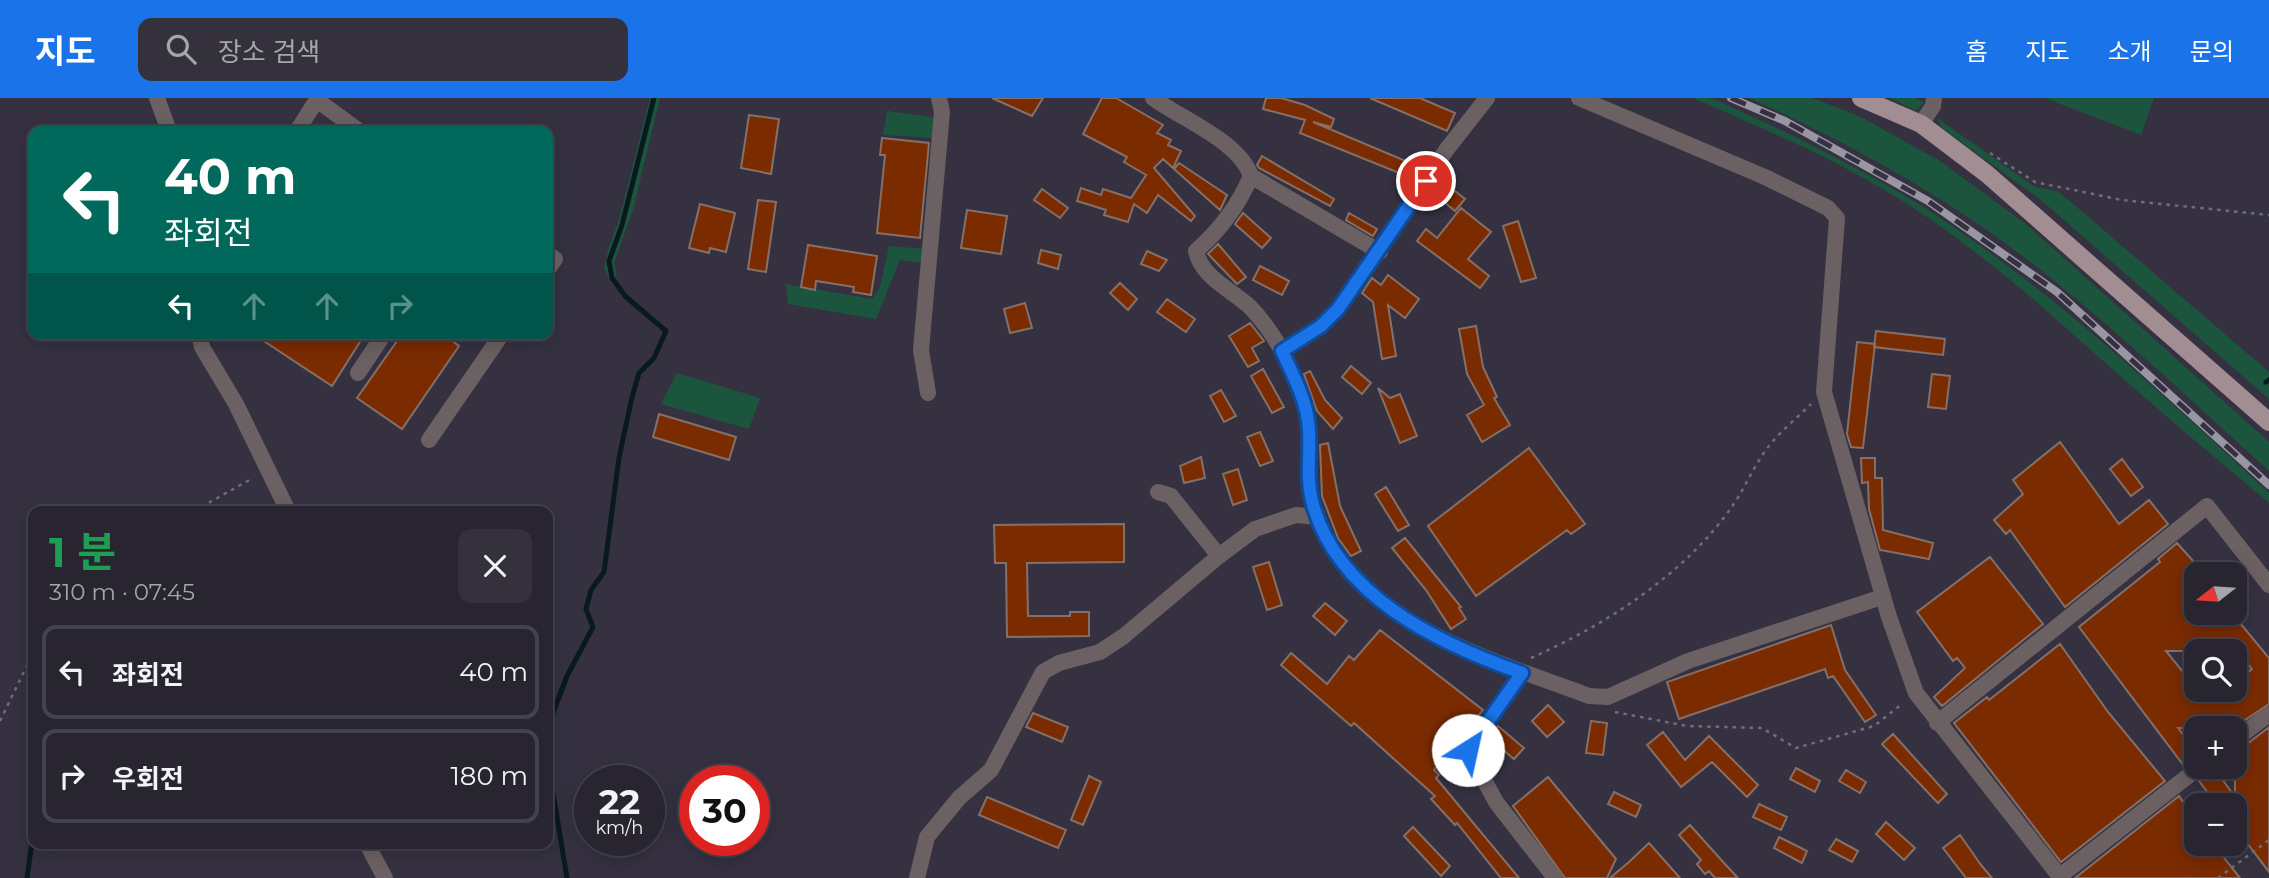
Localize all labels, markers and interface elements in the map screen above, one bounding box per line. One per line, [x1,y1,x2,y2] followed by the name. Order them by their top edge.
[138,18,628,81] search box
[162,30,200,68] icon: search
[35,31,96,71] text: 지도
[218,36,320,68] text: 장소 검색
[1965,37,1987,66] text: 홈
[2025,37,2070,66] text: 지도
[2108,37,2152,66] text: 소개
[2190,37,2234,66] text: 문의
[164,147,296,206] text: 40 m
[1396,151,1456,211] pin
[49,154,140,245] icon: left
[1407,162,1445,200] icon: arrive
[164,213,252,252] text: 좌회전
[162,287,200,325] icon: left
[235,287,273,325] icon: ahead
[308,287,346,325] icon: ahead
[381,287,419,325] icon: right
[49,526,116,578] text: 1 분
[458,529,532,603] button: close
[2184,562,2247,625] north arrow
[2184,562,2247,856] map controls
[49,578,195,606] text: 310 m · 07:45
[2184,639,2247,702] button: search
[53,653,91,691] icon: left
[459,656,528,688] text: 40 m
[112,659,184,691] text: 좌회전
[1431,713,1505,787] position arrow
[2184,716,2247,779] button: +
[53,757,91,795] icon: right
[450,760,528,792] text: 180 m
[112,763,184,795] text: 우회전
[679,765,770,856] speed limit sign: 30
[599,780,640,823] text: 22
[2184,793,2247,856] button: −
[595,817,644,839] text: km/h

